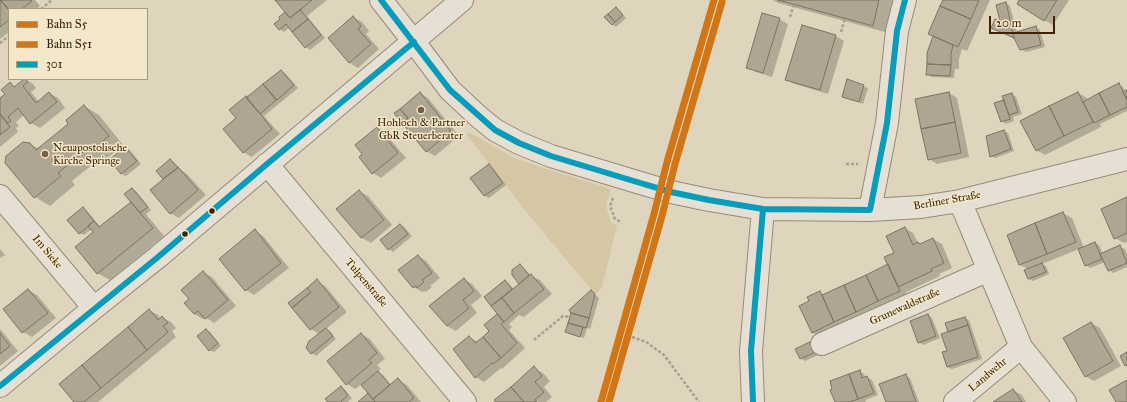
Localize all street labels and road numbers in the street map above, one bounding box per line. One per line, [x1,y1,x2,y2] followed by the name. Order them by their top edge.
[912,189,982,213] street label: Berliner Straße
[29,233,65,271] street label: Im Sieke
[342,256,390,310] street label: Tulpenstraße
[868,286,942,328] street label: Grunewaldstraße
[966,355,1010,395] street label: Landwehr

